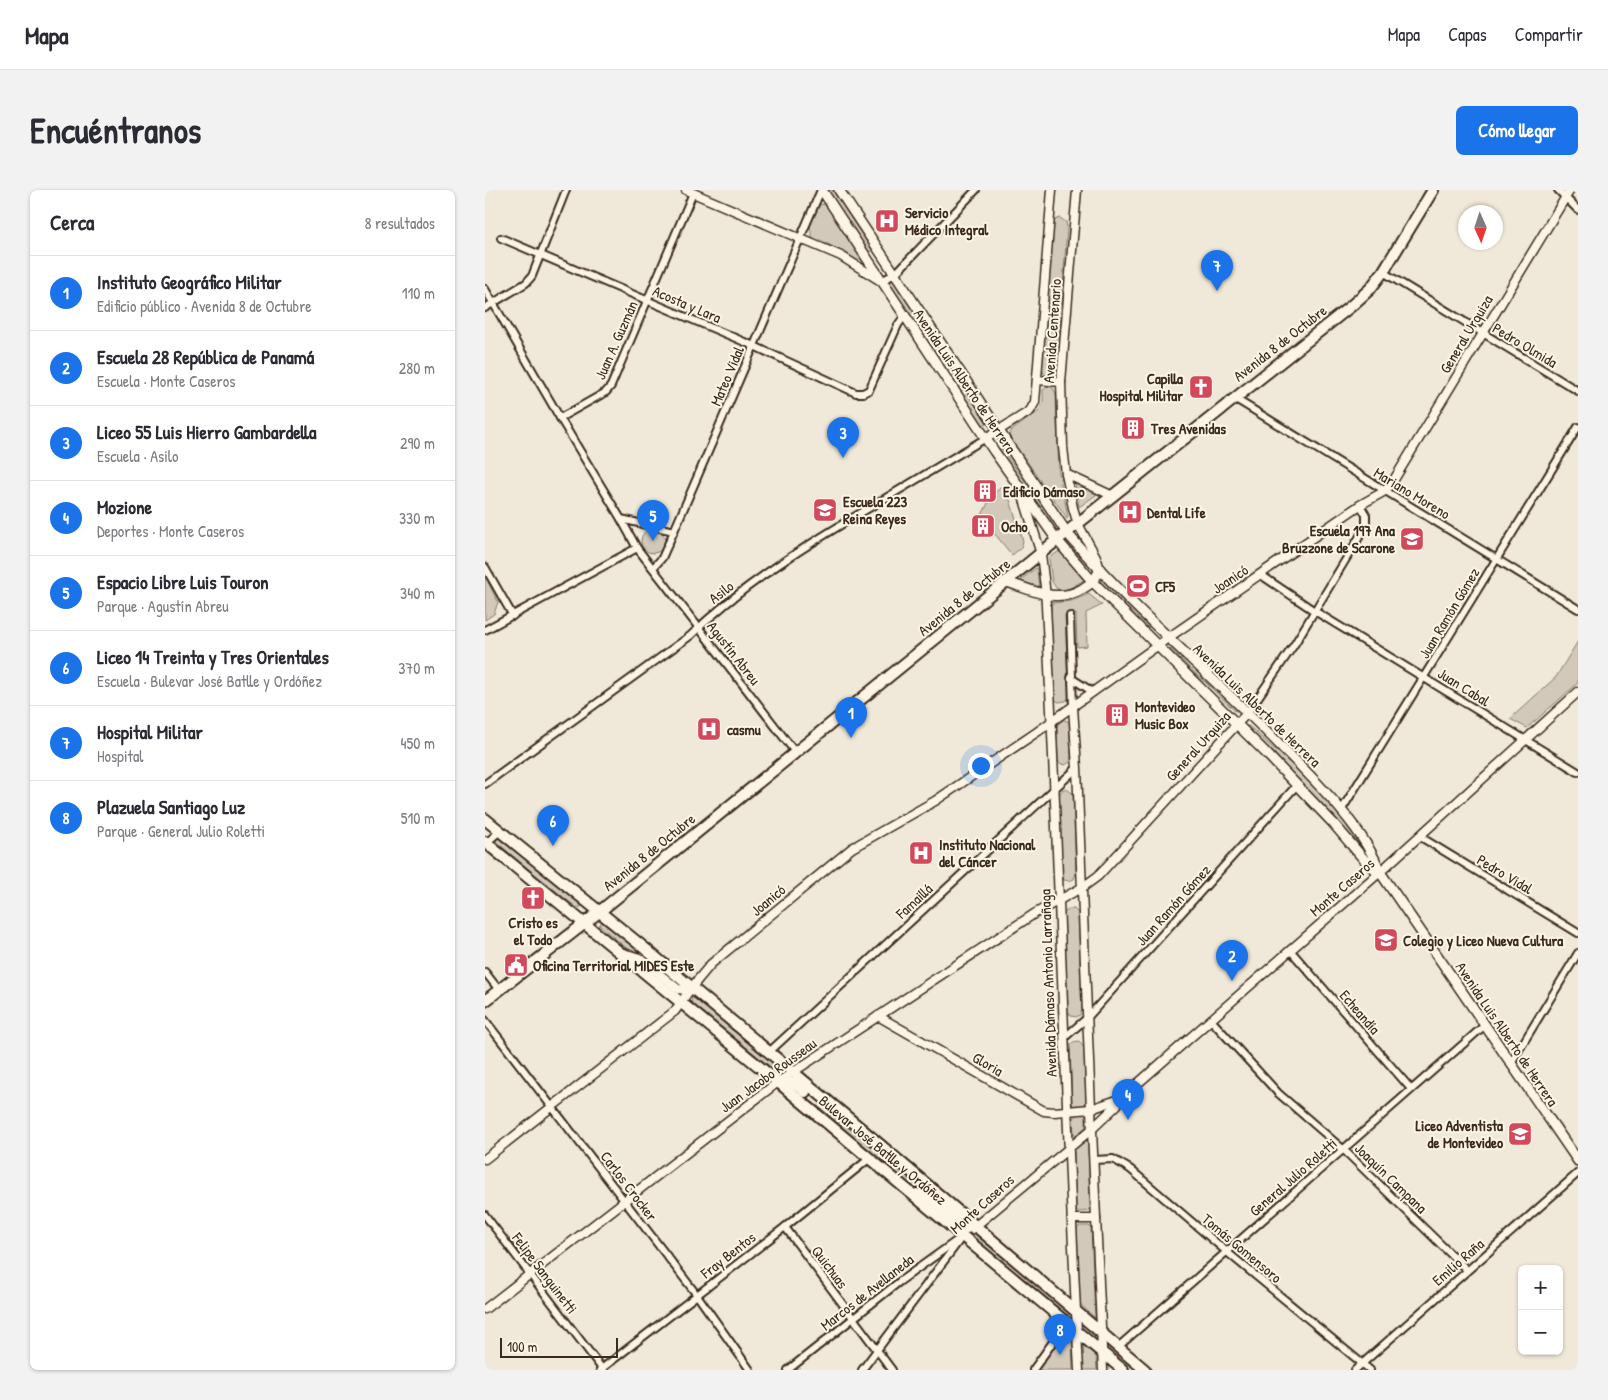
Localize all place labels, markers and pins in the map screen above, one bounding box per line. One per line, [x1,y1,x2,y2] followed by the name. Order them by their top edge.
[905,202,989,241] place label: Servicio Médico Integral
[874,208,900,234] hospital icon: Servicio Médico Integral
[1201,250,1233,291] pin: 7
[1099,368,1183,407] place label: Capilla Hospital Militar
[1188,374,1214,400] church icon: Capilla Hospital Militar
[1120,415,1146,441] building icon: Tres Avenidas
[827,417,859,458] pin: 3
[1150,418,1226,439] place label: Tres Avenidas
[972,478,998,504] building icon: Edificio Dámaso
[1003,481,1084,502] place label: Edificio Dámaso
[843,491,908,530] place label: Escuela 223 Reina Reyes
[812,497,838,523] school or university icon: Escuela 223 Reina Reyes
[1117,499,1143,525] hospital icon: Dental Life
[637,500,669,541] pin: 5
[1147,502,1206,523] place label: Dental Life
[970,513,996,539] building icon: Ocho
[1001,516,1028,537] place label: Ocho
[1282,520,1395,558] place label: Escuela 197 Ana Bruzzone de Scarone
[1399,526,1425,552] school or university icon: Escuela 197 Ana Bruzzone de Scarone
[1125,573,1151,599] sports icon: CF5
[1155,576,1176,597] place label: CF5
[1135,696,1195,734] place label: Montevideo Music Box
[835,697,867,738] pin: 1
[1104,702,1130,728] building icon: Montevideo Music Box
[696,716,722,742] hospital icon: casmu
[727,719,762,740] place label: casmu
[537,805,569,846] pin: 6
[939,834,1036,872] place label: Instituto Nacional del Cáncer
[908,840,934,866] hospital icon: Instituto Nacional del Cáncer
[520,885,546,911] church icon: Cristo es el Todo
[508,912,558,950] place label: Cristo es el Todo
[1373,927,1399,953] school or university icon: Colegio y Liceo Nueva Cultura
[1403,930,1563,952] place label: Colegio y Liceo Nueva Cultura
[1216,940,1248,981] pin: 2
[503,952,529,978] public building icon: Oficina Territorial MIDES Este
[533,955,694,976] place label: Oficina Territorial MIDES Este
[1112,1079,1144,1120] pin: 4
[1416,1115,1503,1153] place label: Liceo Adventista de Montevideo
[1507,1121,1533,1147] school or university icon: Liceo Adventista de Montevideo
[1044,1314,1076,1355] pin: 8

